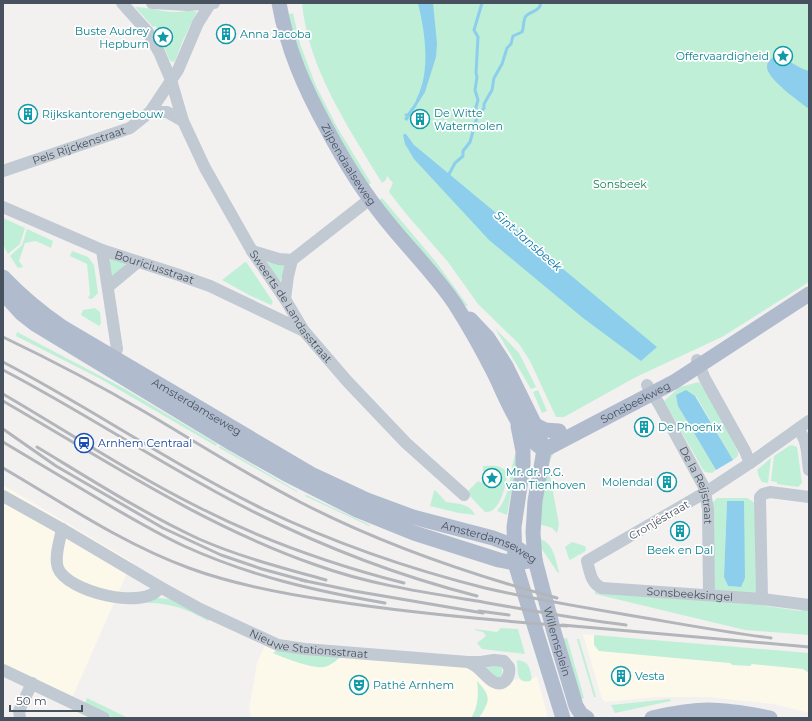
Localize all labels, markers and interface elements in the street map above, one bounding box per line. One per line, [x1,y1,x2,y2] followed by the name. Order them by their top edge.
[215,23,237,45] building icon: Anna Jacoba
[75,24,149,51] place label: Buste Audrey Hepburn
[152,26,174,48] place icon: Buste Audrey Hepburn
[240,27,311,41] place label: Anna Jacoba
[772,45,794,67] place icon: Offervaardigheid
[676,49,769,63] place label: Offervaardigheid
[17,103,39,125] building icon: Rijkskantorengebouw
[434,106,503,133] place label: De Witte Watermolen
[42,107,164,121] place label: Rijkskantorengebouw
[409,108,431,130] building icon: De Witte Watermolen
[318,121,379,208] street label: Zijpendaalseweg
[30,123,128,168] street label: Pels Rijckenstraat
[593,177,647,191] park label: Sonsbeek
[492,207,566,275] water label: Sint Jansbeek
[246,247,336,366] street label: Sweerts de Landasstraat
[113,248,197,287] street label: Bouriciusstraat
[150,375,244,438] street label: Amsterdamseweg
[598,378,673,426] street label: Sonsbeekweg
[633,416,655,438] building icon: De Phoenix
[658,420,722,434] place label: De Phoenix
[73,432,95,454] station icon: Arnhem Centraal
[98,436,192,450] place label: Arnhem Centraal
[676,444,715,525] street label: De la Reijstraat
[506,465,586,492] place label: Mr. dr. P.G. van Tienhoven
[481,467,503,489] place icon: Mr. dr. P.G. van Tienhoven
[656,471,678,493] building icon: Molendal
[602,475,653,489] place label: Molendal
[626,497,692,543] street label: Cronjéstraat
[440,518,540,566] street label: Amsterdamseweg
[669,520,691,542] building icon: Beek en Dal
[647,543,713,557] place label: Beek en Dal
[646,584,734,604] street label: Sonsbeeksingel
[541,605,574,678] street label: Willemsplein
[247,626,369,661] street label: Nieuwe Stationsstraat
[610,665,632,687] building icon: Vesta
[635,669,665,683] place label: Vesta
[348,674,370,696] theatre icon: Pathé Arnhem
[373,678,454,692] place label: Pathé Arnhem
[10,687,82,713] scale bar
[16,693,47,708] text: 50 m

